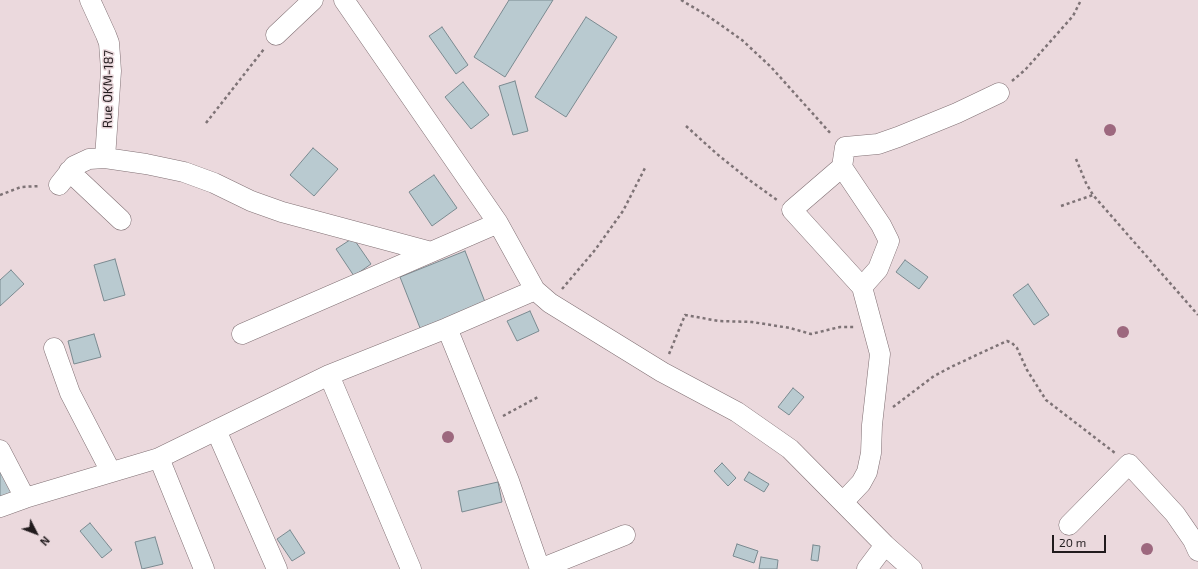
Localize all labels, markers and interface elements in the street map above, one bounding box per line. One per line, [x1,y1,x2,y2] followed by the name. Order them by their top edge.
[100,50,116,128] street label: Rue OKM-187
[16,513,56,553] north arrow
[1054,527,1108,553] scale bar
[38,534,53,549] text: N
[1059,535,1086,549] text: 20 m

